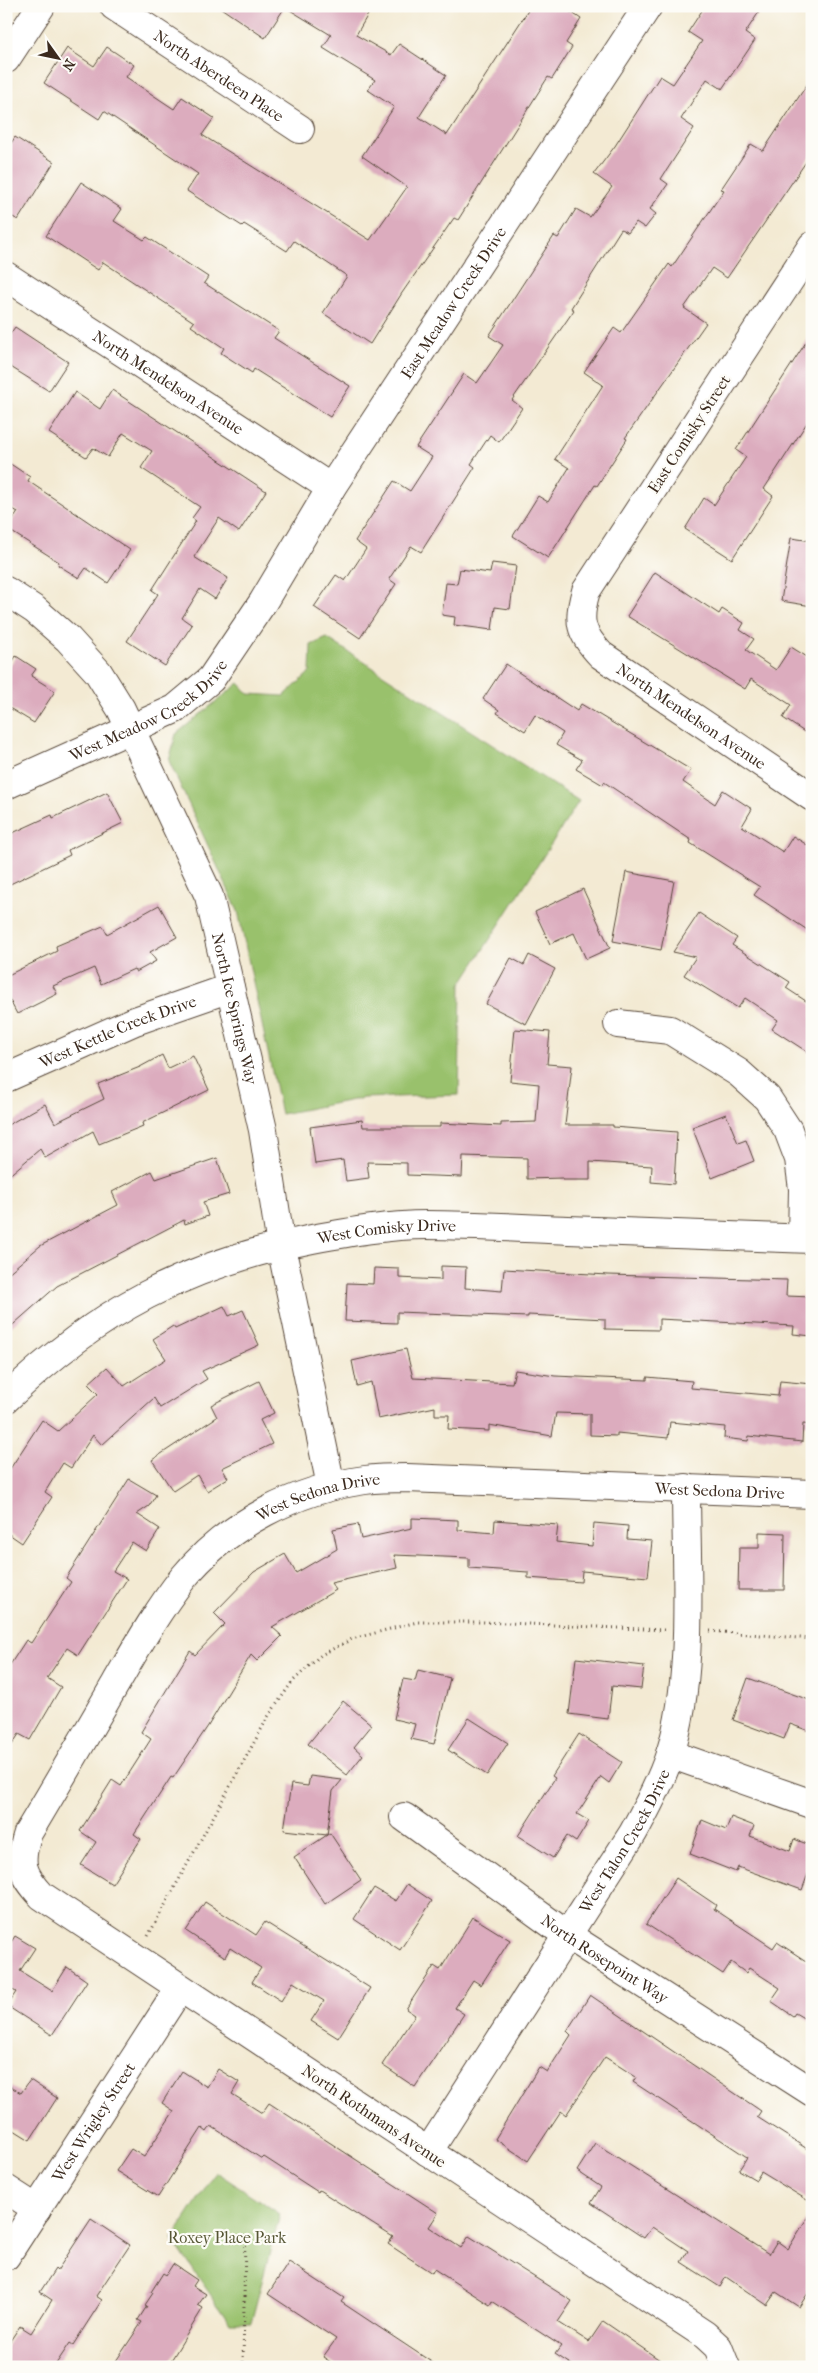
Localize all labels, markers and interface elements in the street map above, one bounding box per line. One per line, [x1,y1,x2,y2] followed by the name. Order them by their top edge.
[150,26,288,125] street label: North Aberdeen Place
[32,32,82,82] north arrow
[58,56,79,74] text: N
[396,223,510,382] street label: East Meadow Creek Drive
[90,326,247,438] street label: North Mendelson Avenue
[644,371,735,497] street label: East Comisky Street
[65,656,231,765] street label: West Meadow Creek Drive
[613,659,770,773] street label: North Mendelson Avenue
[208,931,262,1087] street label: North Ice Springs Way
[35,991,199,1072] street label: West Kettle Creek Drive
[315,1215,456,1248] street label: West Comisky Drive
[251,1469,381,1525] street label: West Sedona Drive
[654,1478,785,1502] street label: West Sedona Drive
[574,1766,673,1917] street label: West Talon Creek Drive
[538,1910,673,2007] street label: North Rosepoint Way
[47,2058,139,2186] street label: West Wrigley Street
[298,2061,450,2171] street label: North Rothmans Avenue
[168,2228,287,2247] park label: Roxey Place Park

